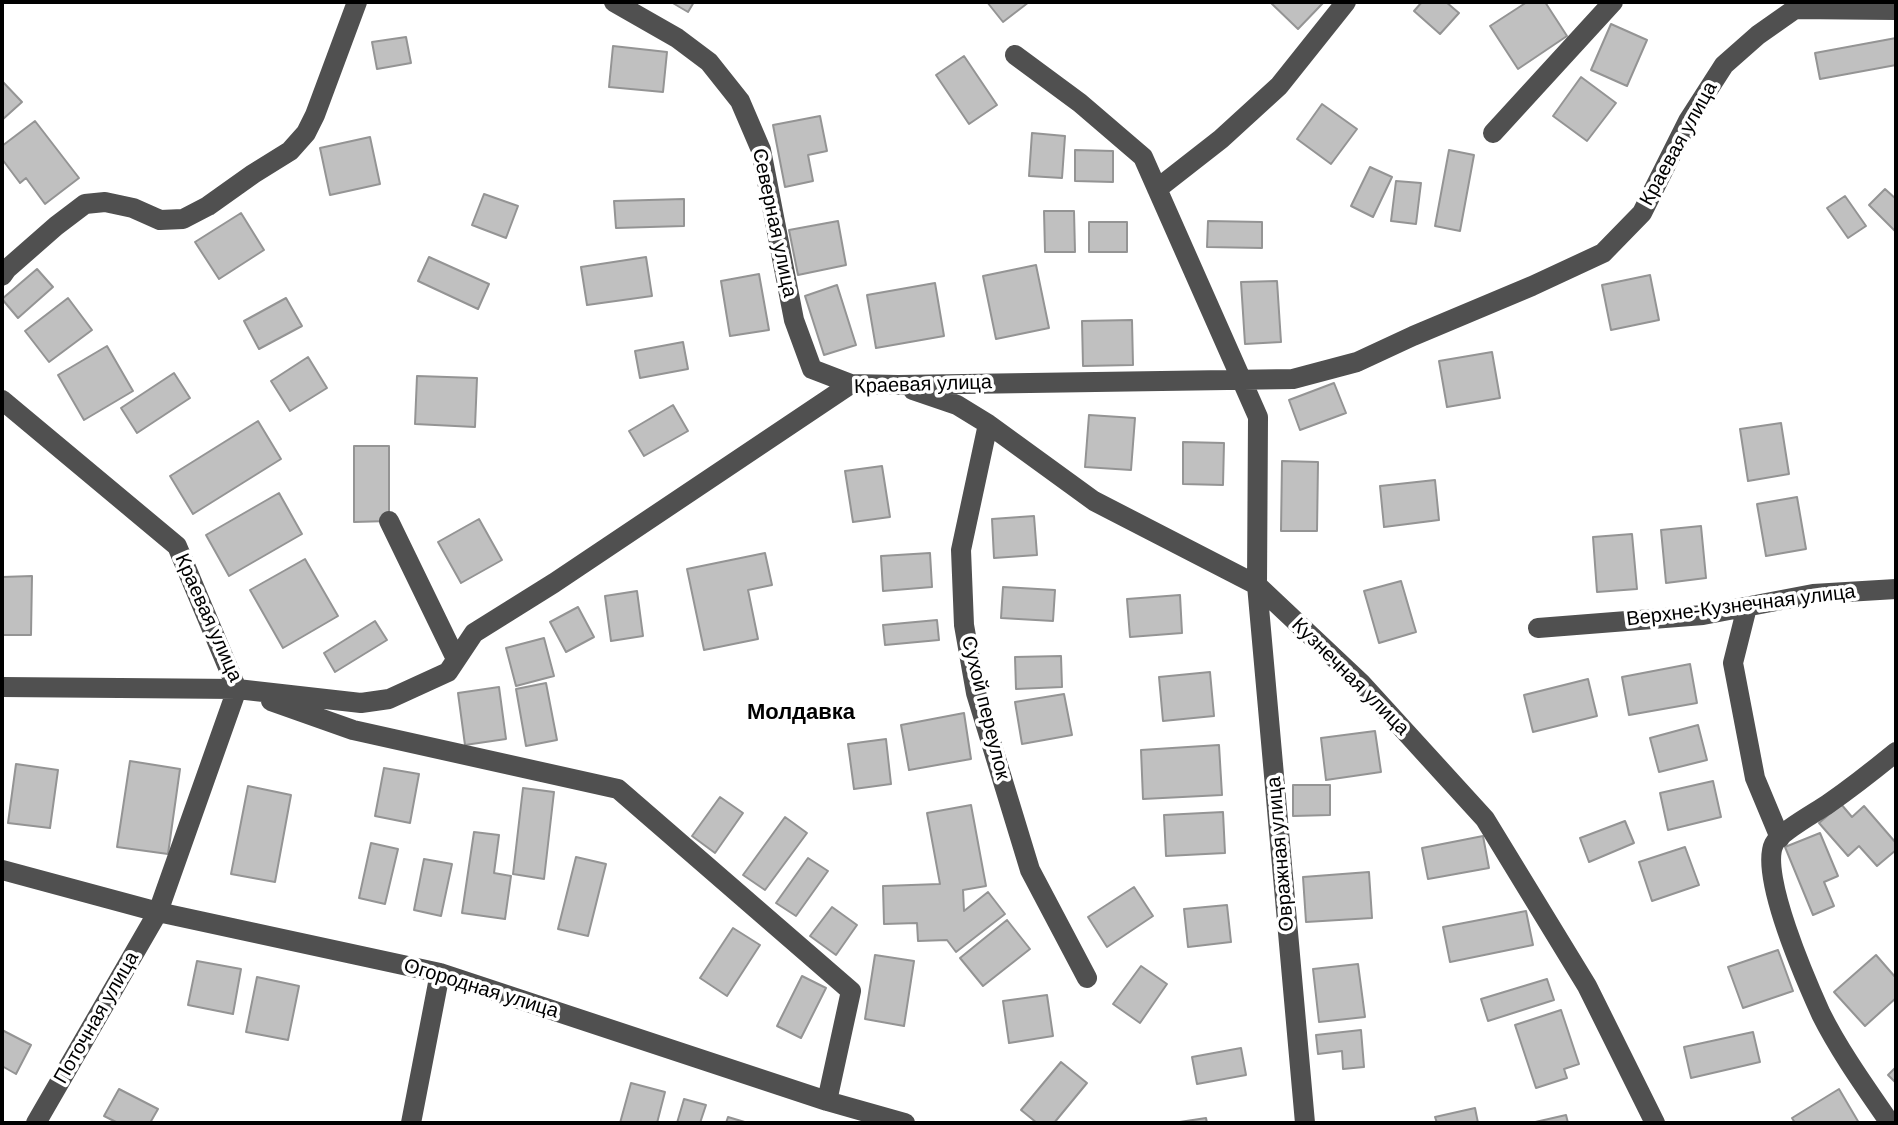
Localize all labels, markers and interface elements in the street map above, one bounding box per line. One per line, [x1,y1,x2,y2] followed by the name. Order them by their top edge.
[1635,78,1723,210] street label: Краевая улица
[746,146,802,300] street label: Северная улица
[854,371,992,399] street label: Краевая улица
[169,550,247,686] street label: Краевая улица
[1625,580,1857,632] street label: Верхне-Кузнечная улица
[1286,613,1414,741] street label: Кузнечная улица
[956,634,1014,782] street label: Сухой переулок
[747,700,855,726] district label: Молдавка
[1262,776,1300,932] street label: Овражная улица
[49,948,145,1088] street label: Поточная улица
[401,954,561,1024] street label: Огородная улица

